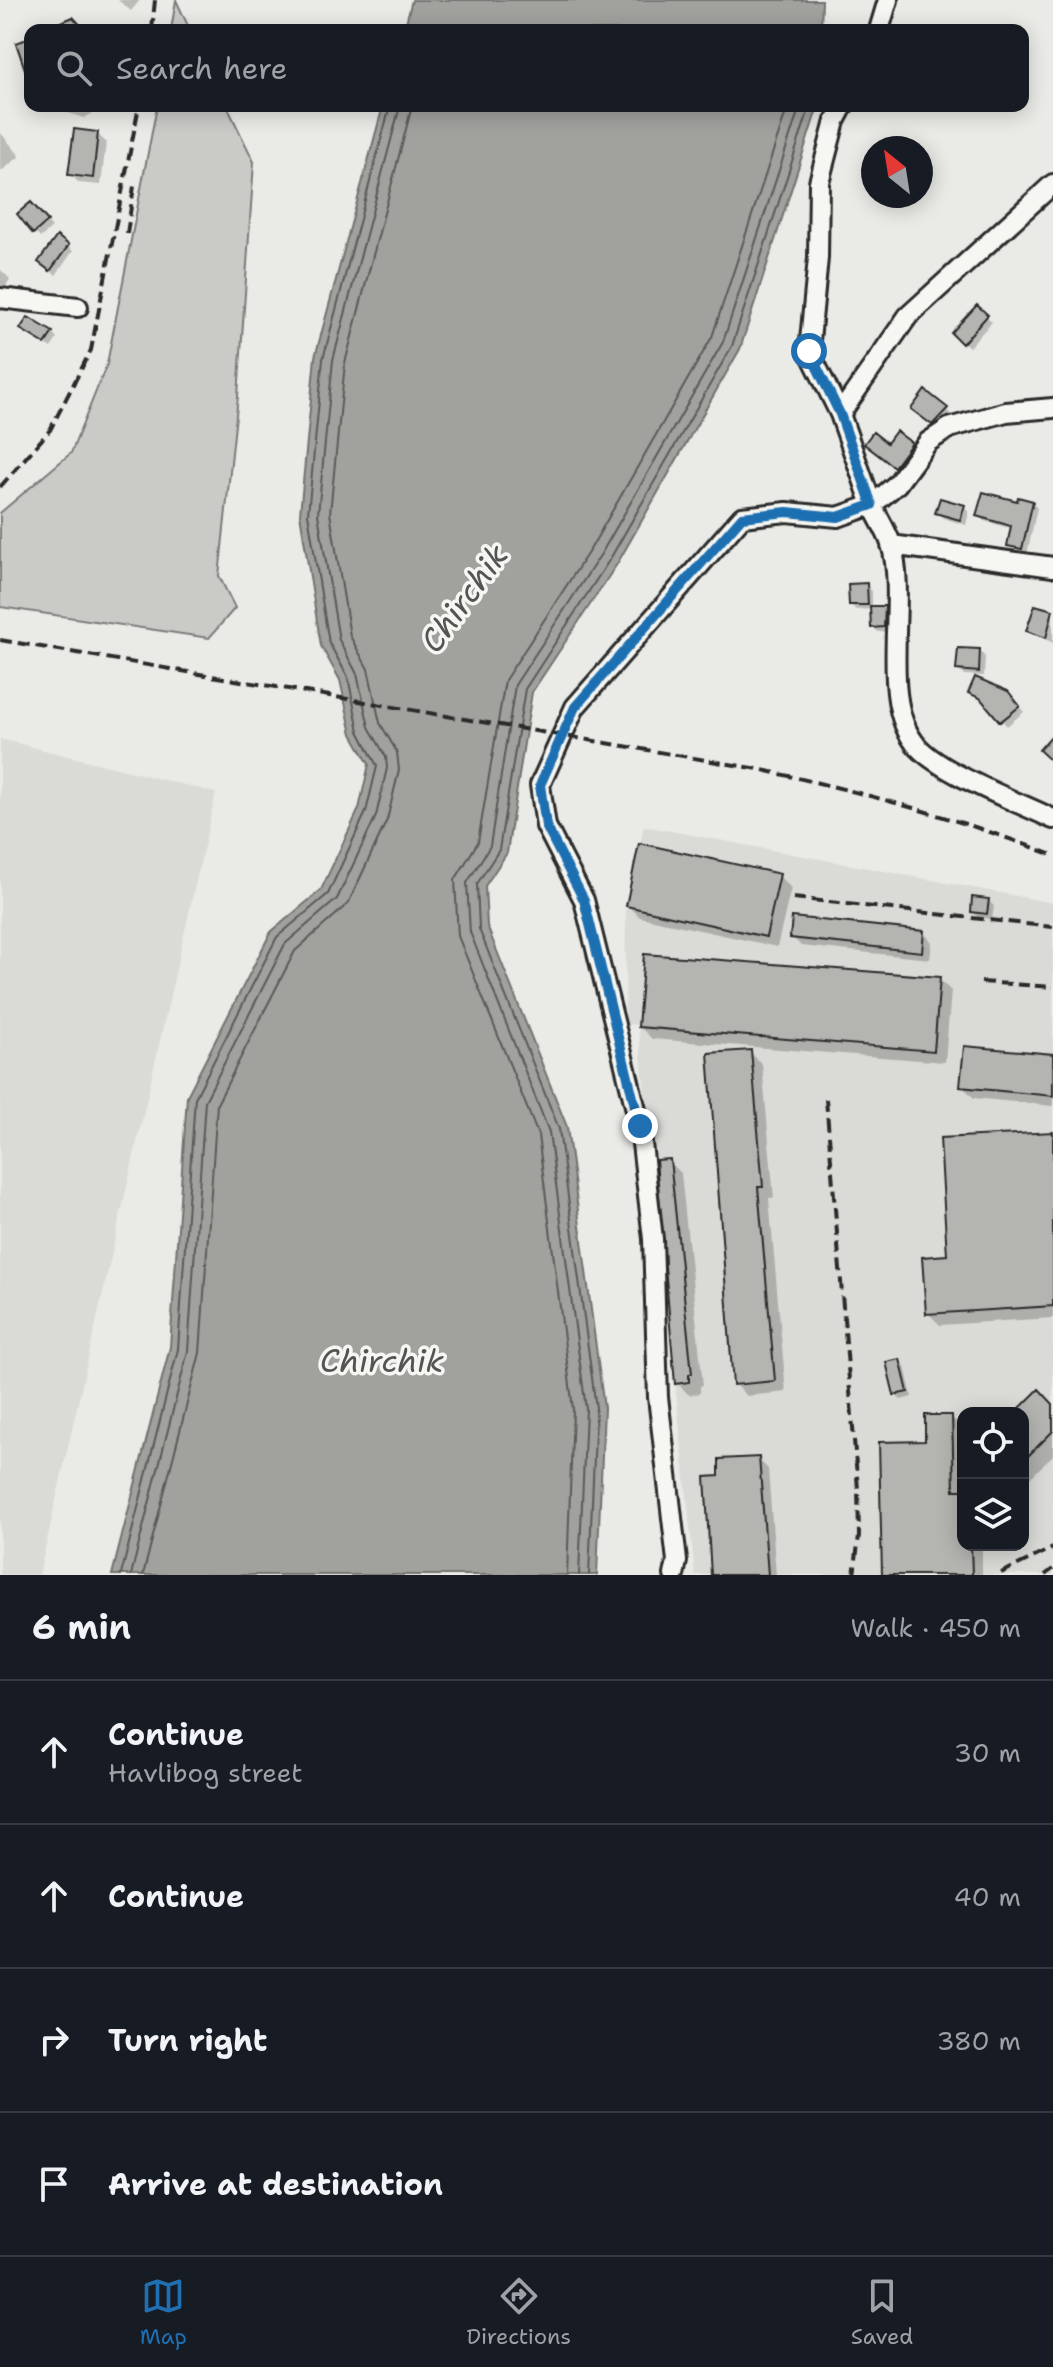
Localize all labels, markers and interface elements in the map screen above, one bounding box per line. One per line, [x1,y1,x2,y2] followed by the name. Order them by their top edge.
[24,24,1029,112] search box
[52,46,96,90] icon: search
[116,48,287,89] text: Search here
[861,136,933,208] north arrow
[791,333,827,369] route start
[410,535,518,661] water label: Chirchik
[622,1108,658,1144] route end
[320,1339,444,1382] water label: Chirchik
[957,1407,1029,1551] map controls
[957,1407,1029,1479] button: locate
[957,1479,1029,1551] button: layers
[32,1604,131,1650] text: 6 min
[851,1610,1021,1645] text: Walk · 450 m
[108,1714,244,1755] text: Continue
[32,1730,76,1774] icon: ahead
[954,1735,1021,1770] text: 30 m
[108,1755,303,1790] text: Hаvlibog street
[32,1874,76,1918] icon: ahead
[108,1876,244,1917] text: Continue
[954,1879,1021,1914] text: 40 m
[32,2018,76,2062] icon: right
[108,2020,267,2061] text: Turn right
[936,2023,1021,2058] text: 380 m
[32,2162,76,2206] icon: arrive
[108,2164,443,2205] text: Arrive at destination
[140,2274,187,2351] tab: Map
[466,2274,571,2351] tab: Directions
[851,2274,913,2351] tab: Saved

